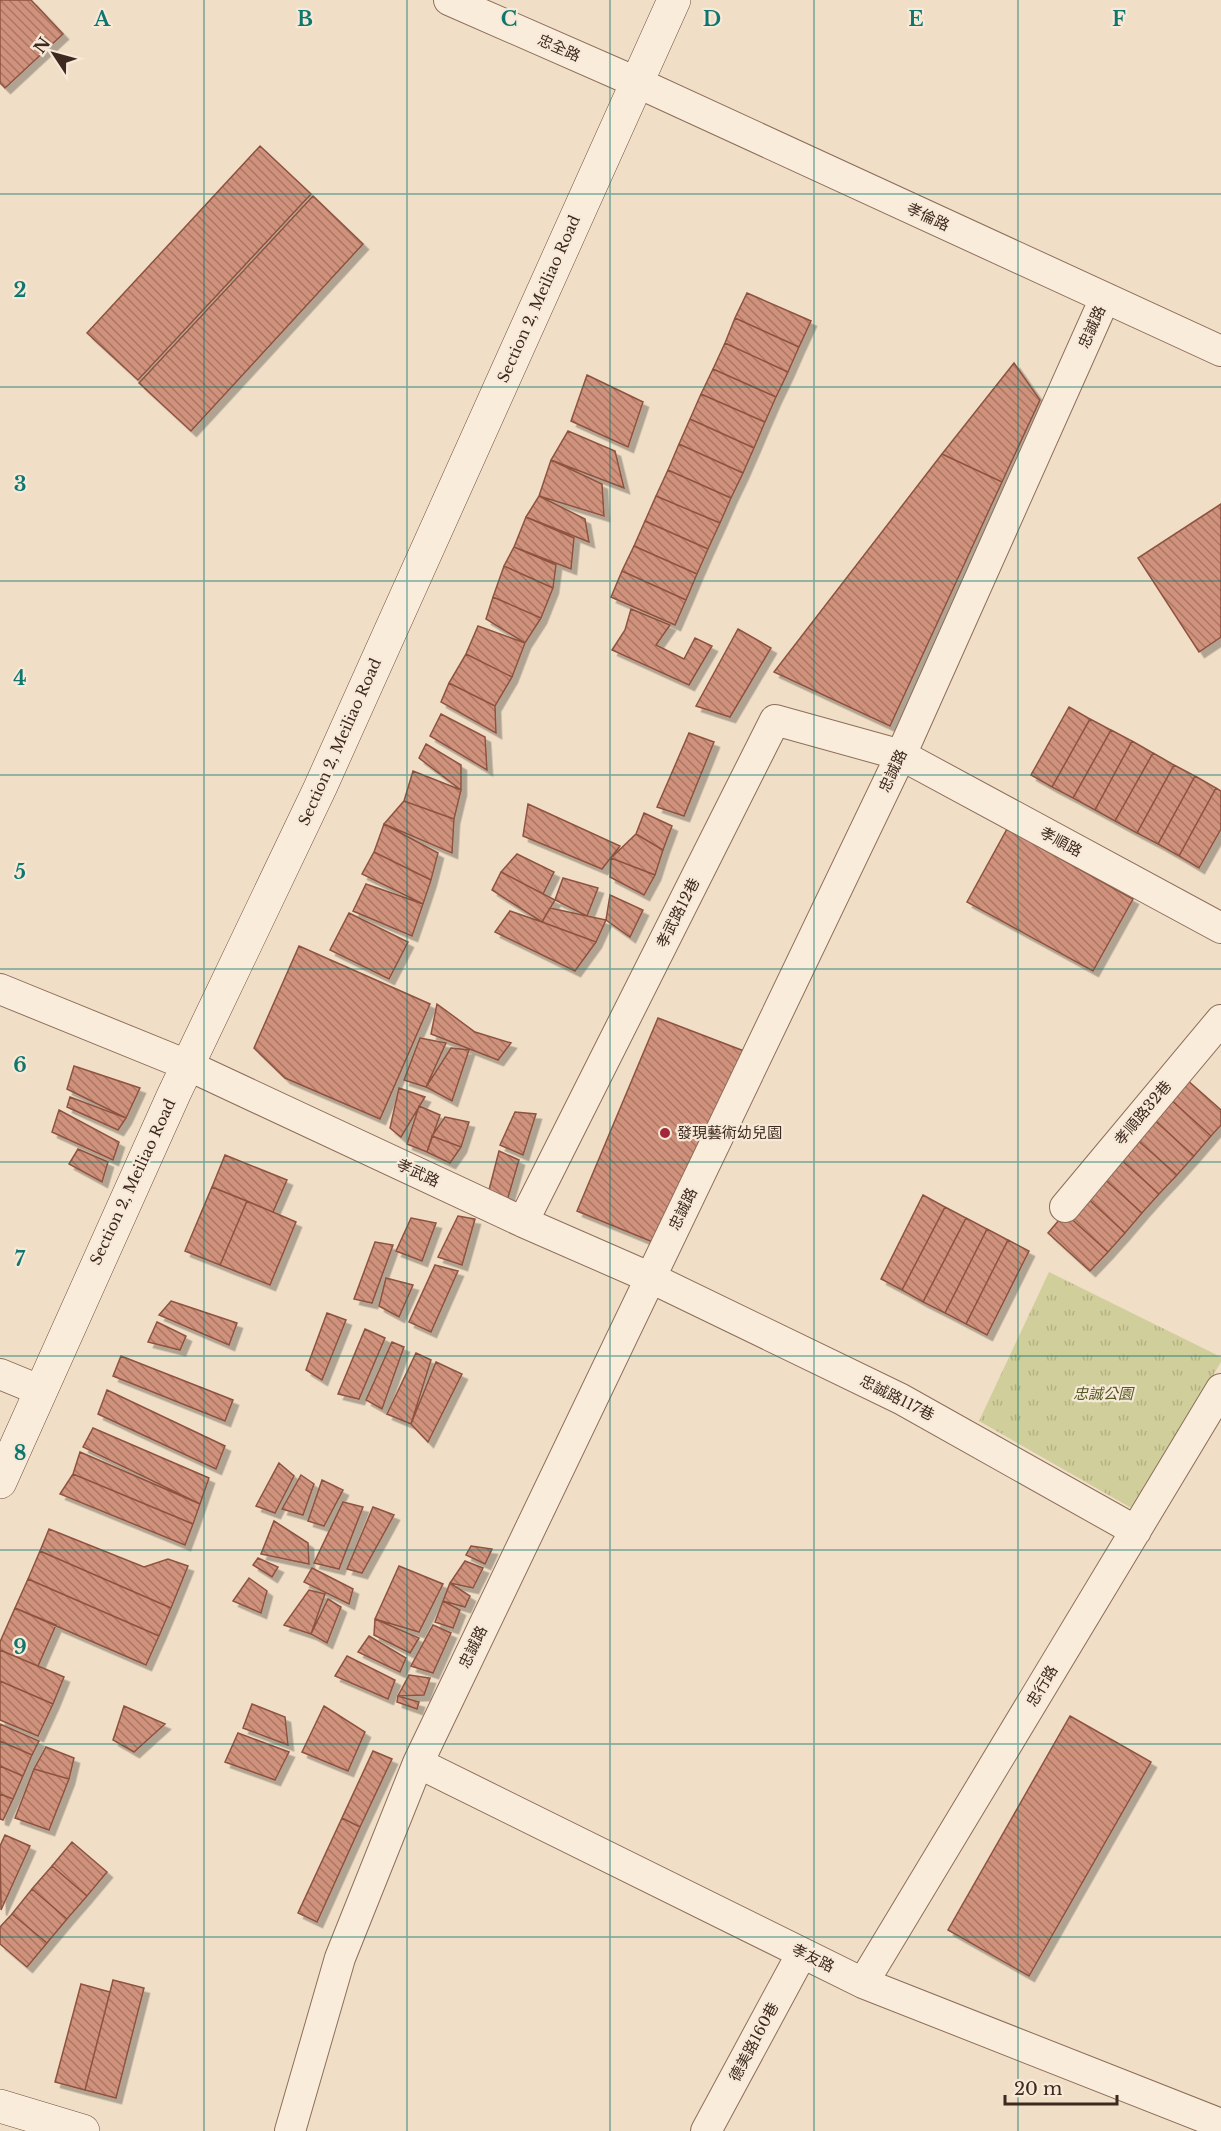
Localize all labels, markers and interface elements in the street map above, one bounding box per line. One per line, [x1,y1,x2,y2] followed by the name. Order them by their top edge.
[93,7,111,31] text: A
[297,7,313,31] text: B
[501,7,517,31] text: C
[703,7,721,31] text: D
[908,7,924,31] text: E
[1112,7,1126,31] text: F
[24,24,84,84] north arrow
[535,30,584,65] street label: 忠全路
[29,33,54,57] text: N
[904,198,953,235] street label: 孝倫路
[493,212,584,385] street label: Section 2, Meiliao Road
[13,278,27,302] text: 2
[1074,302,1109,351] street label: 忠誠路
[14,472,26,496] text: 3
[294,655,385,828] street label: Section 2, Meiliao Road
[13,666,27,690] text: 4
[874,746,911,795] street label: 忠誠路
[1037,823,1086,861] street label: 孝順路
[14,860,26,884] text: 5
[652,875,703,951] street label: 孝武路12巷
[13,1053,27,1077] text: 6
[1110,1077,1175,1149] street label: 孝順路32巷
[86,1096,179,1268] street label: Section 2, Meiliao Road
[677,1123,782,1142] place label: 發現藝術幼兒園
[658,1126,672,1140] marker: 發現藝術幼兒園
[394,1154,443,1191] street label: 孝武路
[664,1184,701,1233] street label: 忠誠路
[15,1247,26,1271] text: 7
[857,1371,938,1424] street label: 忠誠路117巷
[1073,1384,1135,1403] park label: 忠誠公園
[14,1441,26,1465] text: 8
[454,1622,491,1671] street label: 忠誠路
[13,1635,27,1659] text: 9
[1022,1662,1061,1710] street label: 忠行路
[789,1939,838,1976] street label: 孝友路
[725,1999,782,2085] street label: 德美路160巷
[1005,2068,1118,2106] scale bar
[1014,2078,1062,2100] text: 20 m

